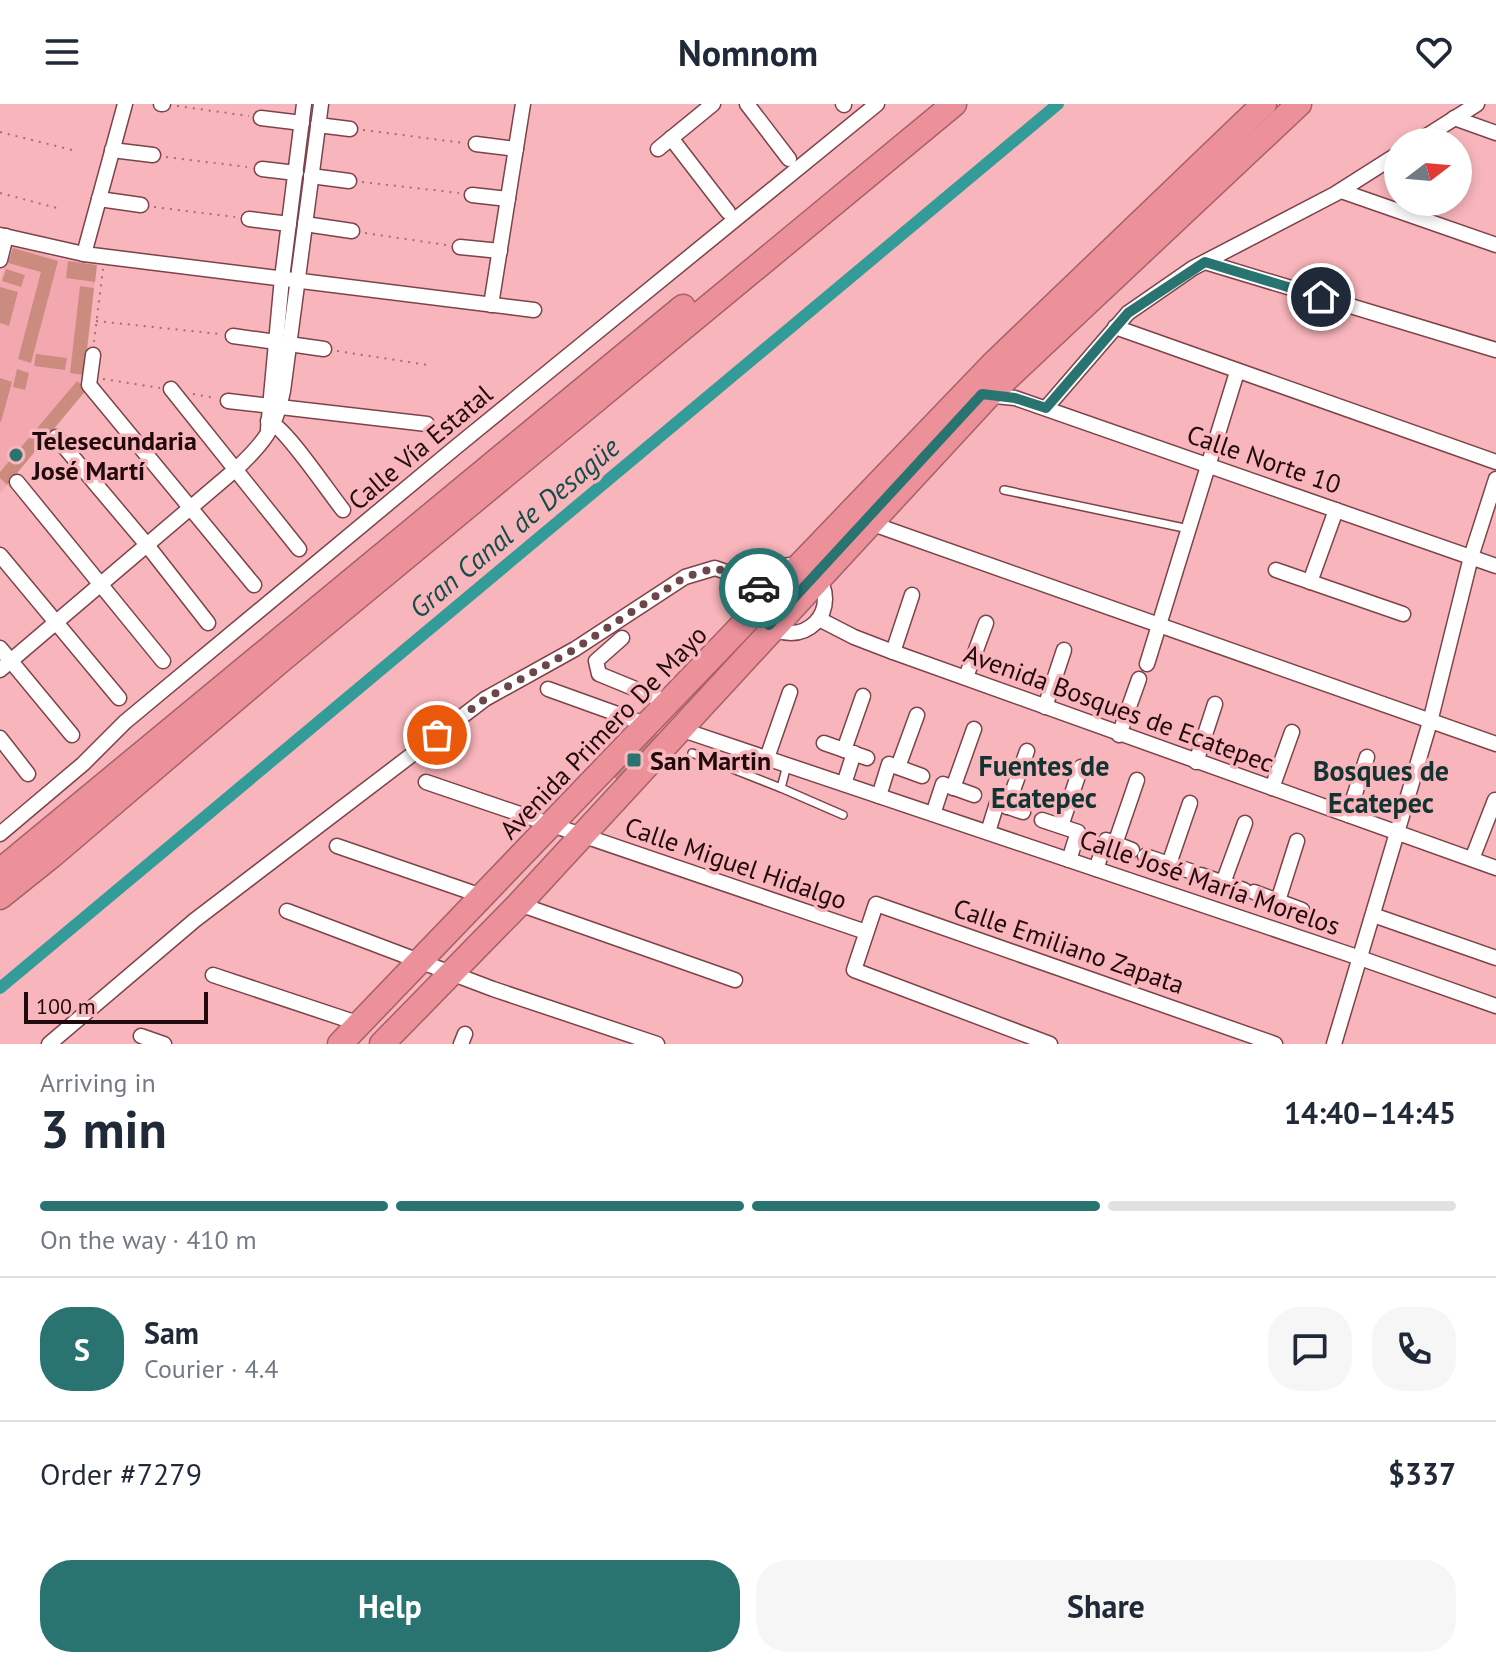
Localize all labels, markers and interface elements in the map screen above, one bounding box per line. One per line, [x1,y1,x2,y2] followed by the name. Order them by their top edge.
[678,29,818,76] text: Nomnom
[40,30,84,74] icon: menu
[1412,30,1456,74] icon: heart
[1384,128,1472,216] north arrow
[1384,128,1472,216] map controls
[1287,263,1355,331] pin
[1299,275,1343,319] icon: home
[341,377,499,517] street label: Calle Vía Estatal
[1183,417,1345,501] street label: Calle Norte 10
[31,424,197,487] place label: Telesecundaria José Martí
[401,428,627,626] water label: Gran Canal de Desagüe
[7,446,25,464] marker: Telesecundaria José Martí
[719,548,799,628] courier
[737,566,781,610] icon: car
[492,618,714,846] street label: Avenida Primero De Mayo
[960,637,1278,779] street label: Avenida Bosques de Ecatepec
[403,701,471,769] pin
[415,713,459,757] icon: bag
[650,744,771,777] place label: San Martin
[979,747,1109,816] district label: Fuentes de Ecatepec
[625,751,643,769] marker: San Martin
[1313,752,1449,821] district label: Bosques de Ecatepec
[621,810,851,916] street label: Calle Miguel Hidalgo
[1075,822,1345,942] street label: Calle José María Morelos
[949,891,1189,1001] street label: Calle Emiliano Zapata
[24,988,208,1024] scale bar
[36,992,96,1020] text: 100 m
[40,1066,156,1099] text: Arriving in
[1284,1093,1456,1132] text: 14:40–14:45
[40,1095,167,1162] text: 3 min
[40,1223,257,1256] text: On the way · 410 m
[1268,1307,1352,1391] button: chat
[1372,1307,1456,1391] button: phone
[144,1313,199,1352] text: Sam
[74,1330,90,1369] text: S
[144,1352,278,1385] text: Courier · 4.4
[40,1454,202,1493] text: Order #7279
[1388,1454,1456,1493] text: $337
[40,1560,740,1652] button: Help
[756,1560,1456,1652] button: Share

